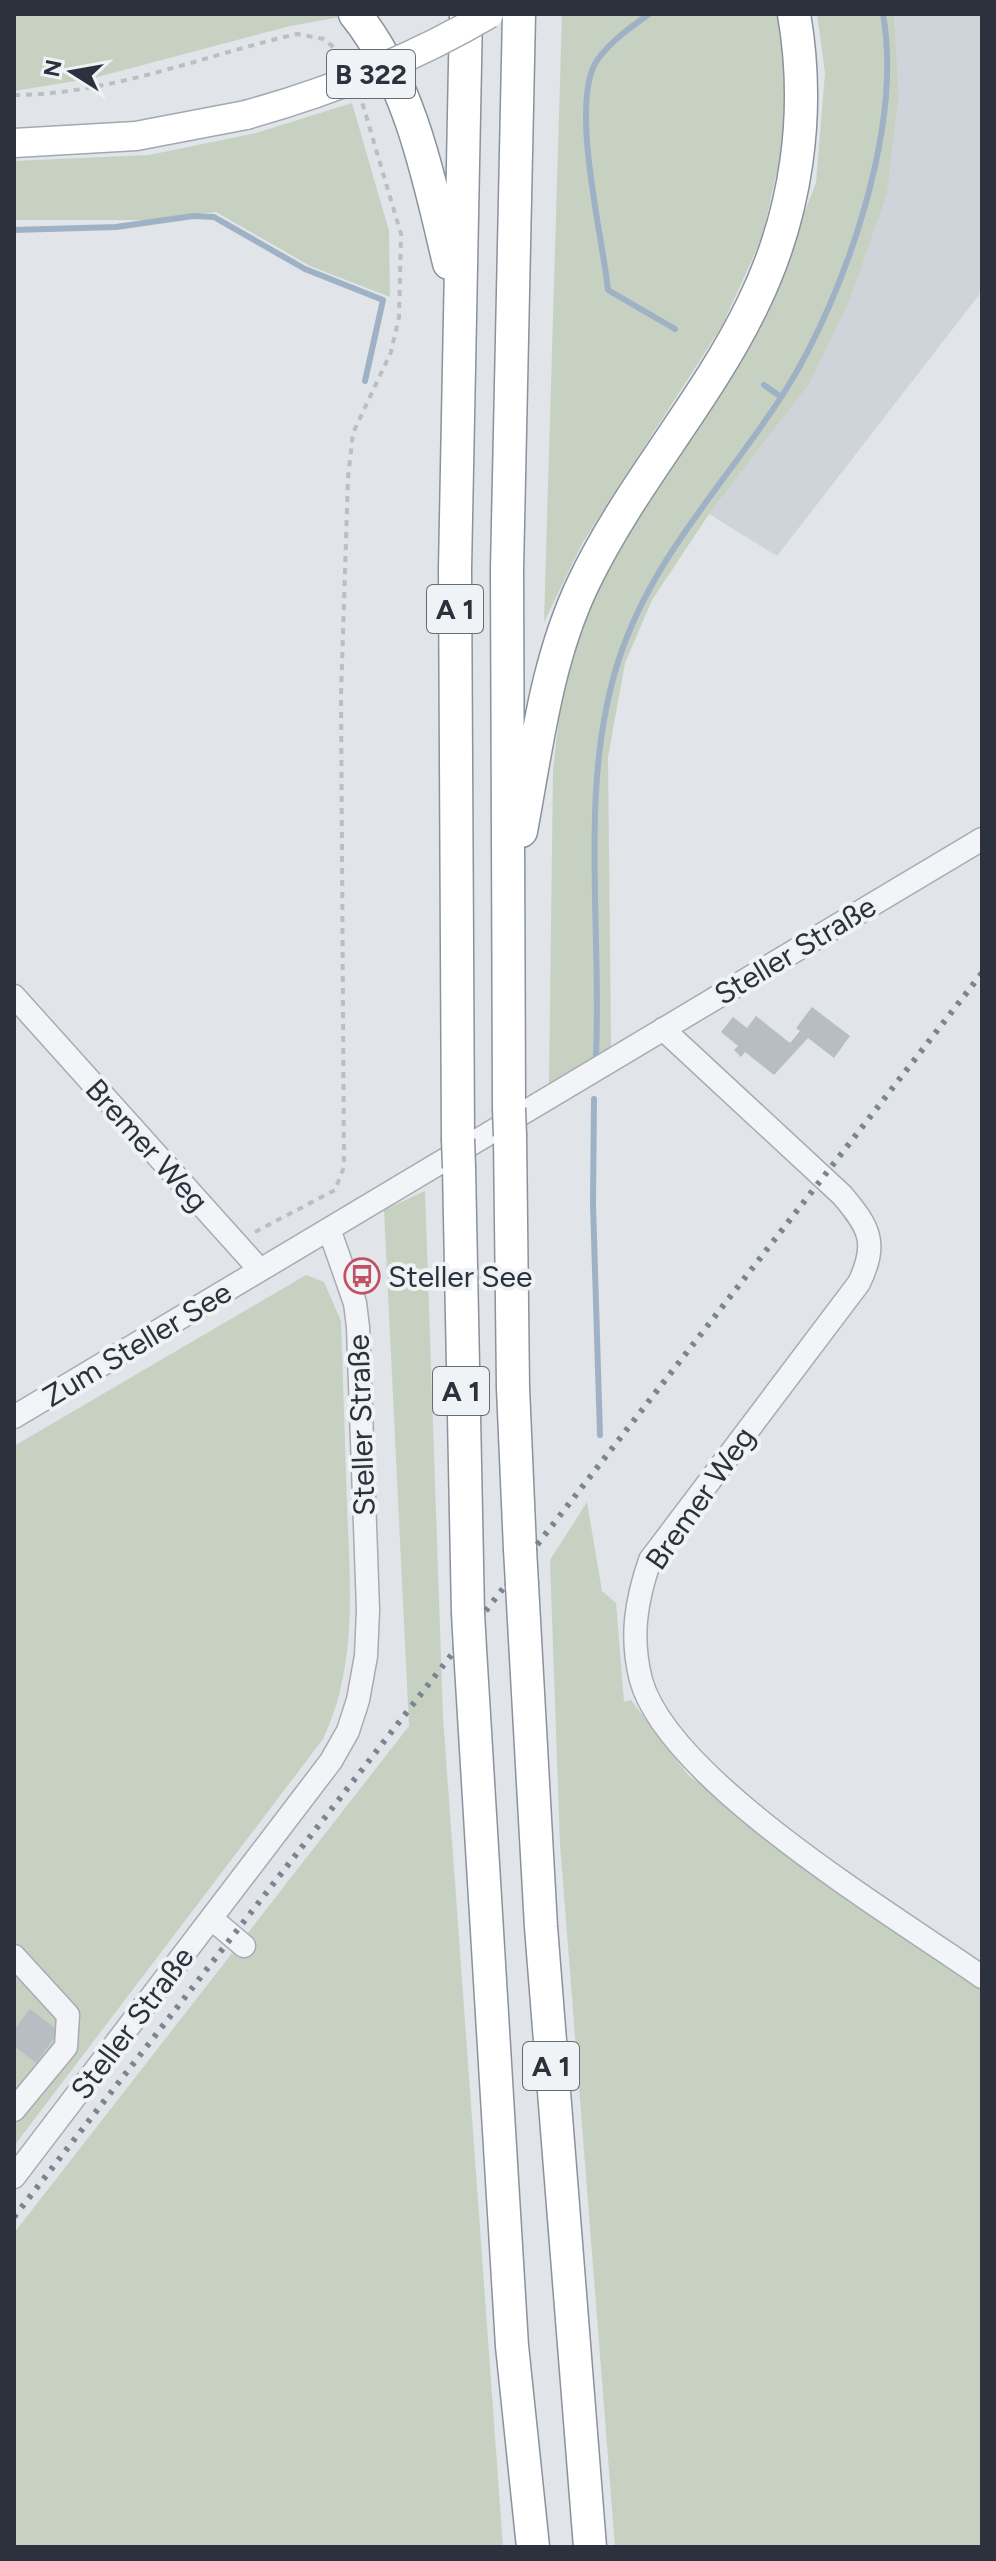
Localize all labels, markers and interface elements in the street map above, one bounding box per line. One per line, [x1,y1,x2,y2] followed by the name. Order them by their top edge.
[32,32,112,112] north arrow
[327,50,415,98] road number: B 322
[38,57,68,79] text: N
[427,585,483,633] road number: A 1
[708,887,882,1013] street label: Steller Straße
[78,1071,216,1219] street label: Bremer Weg
[343,1257,381,1295] bus stop icon: Steller See
[388,1258,532,1295] place label: Steller See
[36,1273,238,1415] street label: Zum Steller See
[339,1334,383,1516] street label: Steller Straße
[433,1367,489,1415] road number: A 1
[637,1419,763,1577] street label: Bremer Weg
[63,1939,201,2107] street label: Steller Straße
[523,2042,579,2090] road number: A 1

